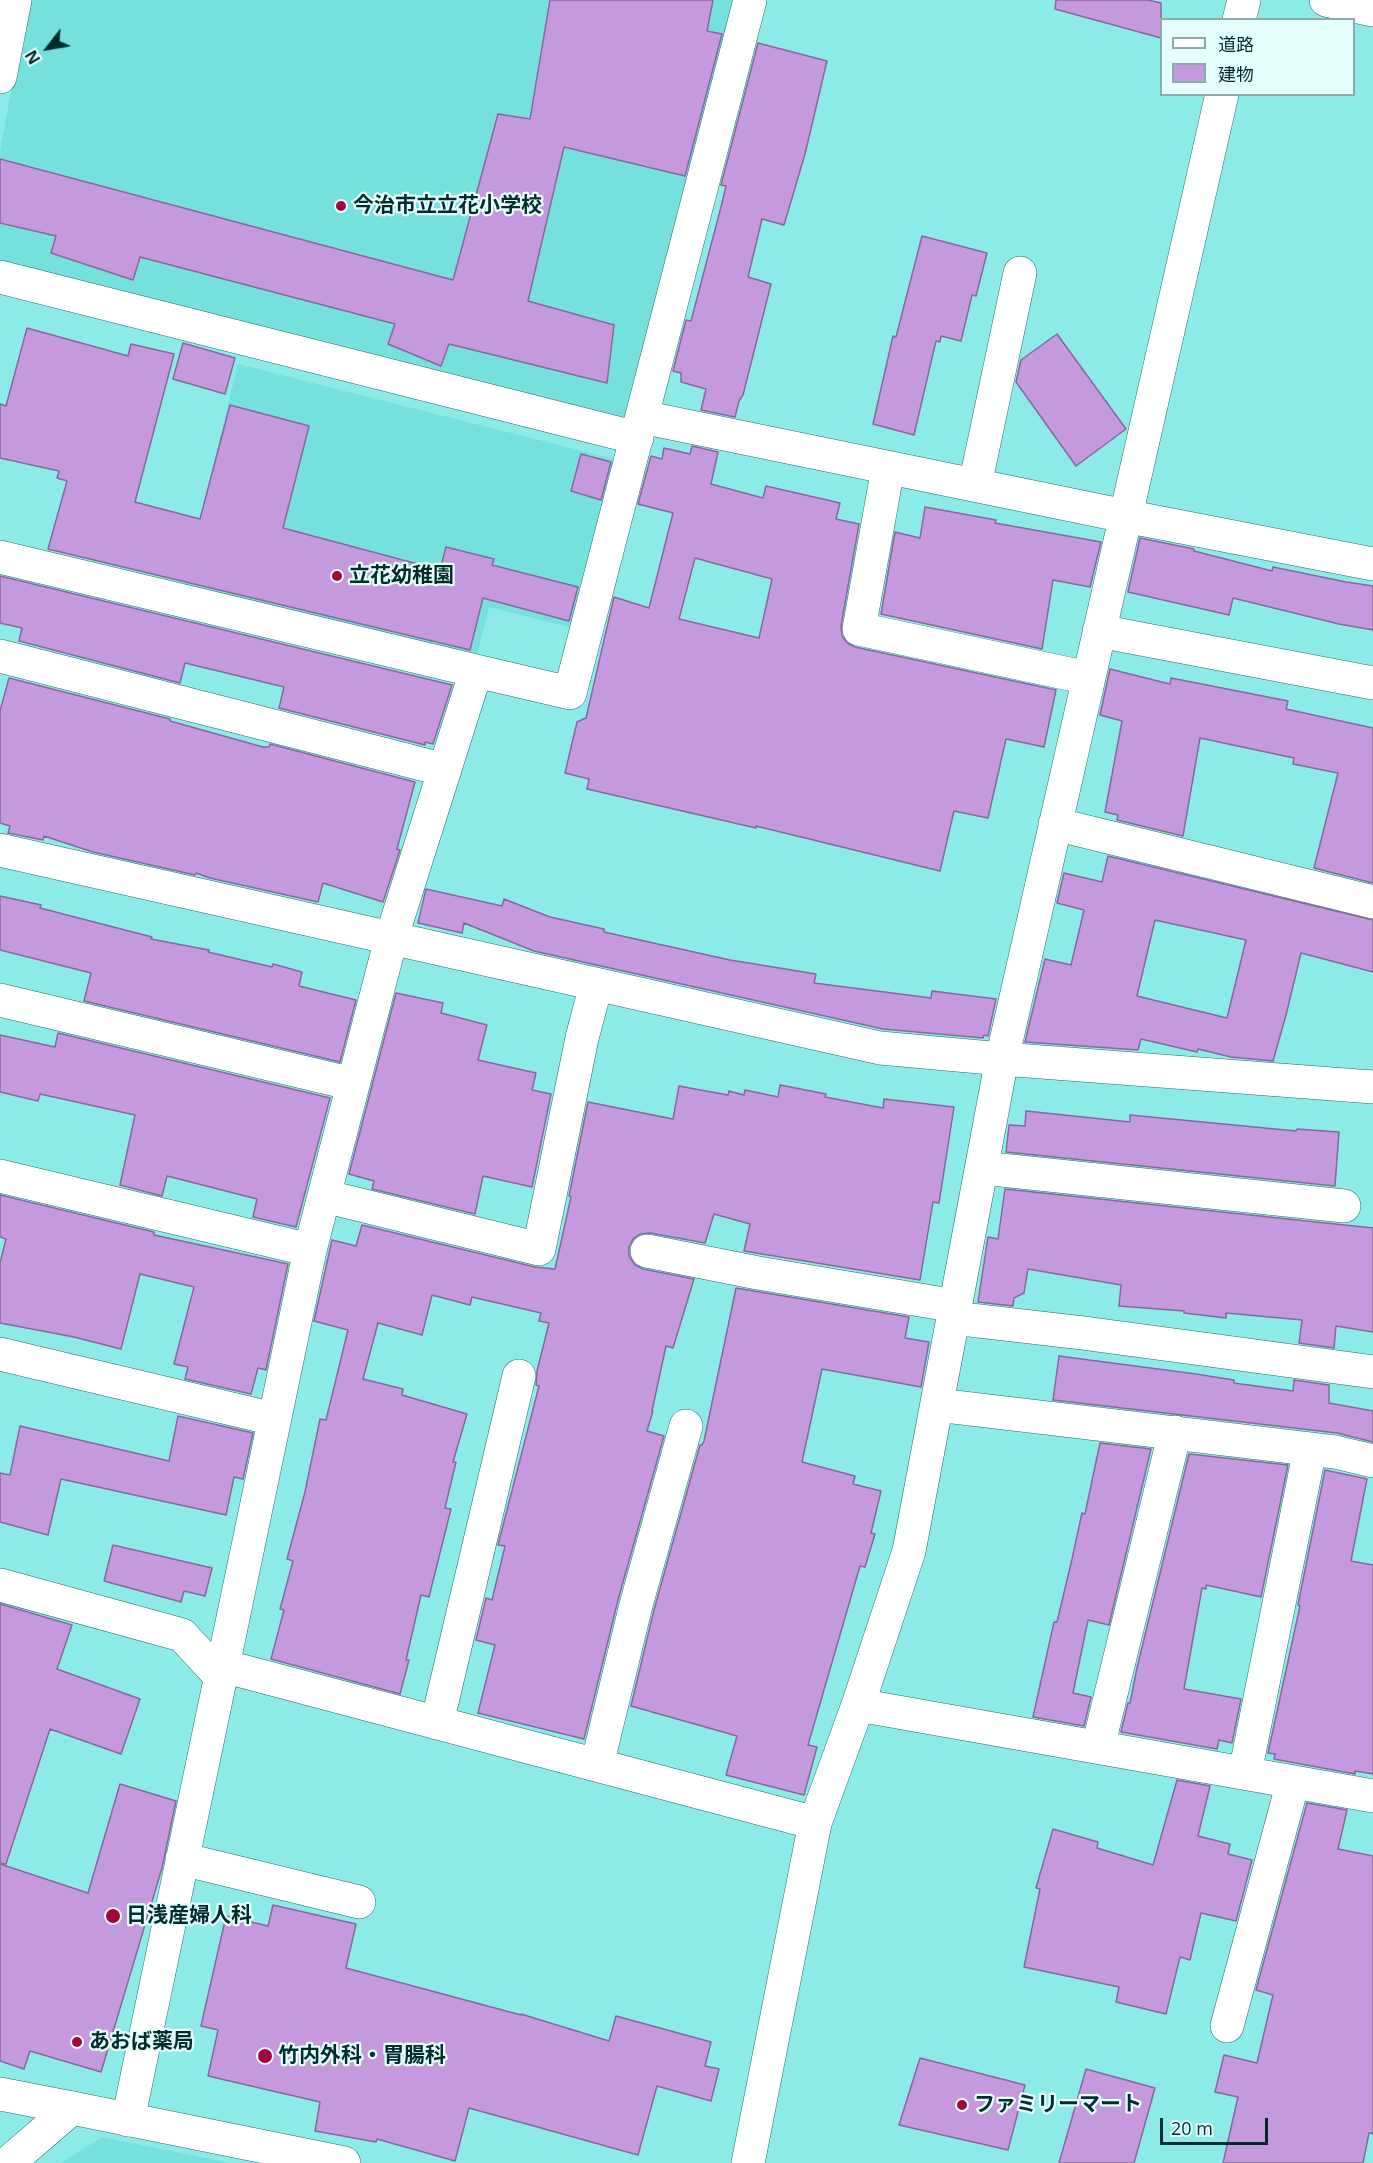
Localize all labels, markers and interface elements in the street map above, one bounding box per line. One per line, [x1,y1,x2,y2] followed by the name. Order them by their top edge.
[18,18,78,78] north arrow
[1160,18,1355,96] legend
[1218,32,1254,56] text: 道路
[20,46,45,69] text: N
[1218,62,1254,86] text: 建物
[353,193,542,219] place label: 今治市立立花小学校
[334,199,348,213] marker: 今治市立立花小学校
[349,563,454,589] place label: 立花幼稚園
[330,569,344,583] marker: 立花幼稚園
[126,1903,252,1929] place label: 日浅産婦人科
[104,1907,122,1925] marker: 日浅産婦人科
[89,2029,194,2055] place label: あおば薬局
[70,2035,84,2049] marker: あおば薬局
[278,2043,446,2069] place label: 竹内外科・胃腸科
[256,2047,274,2065] marker: 竹内外科・胃腸科
[974,2092,1142,2118] place label: ファミリーマート
[955,2098,969,2112] marker: ファミリーマート
[1163,2106,1271,2144] scale bar
[1171,2116,1213,2140] text: 20 m

